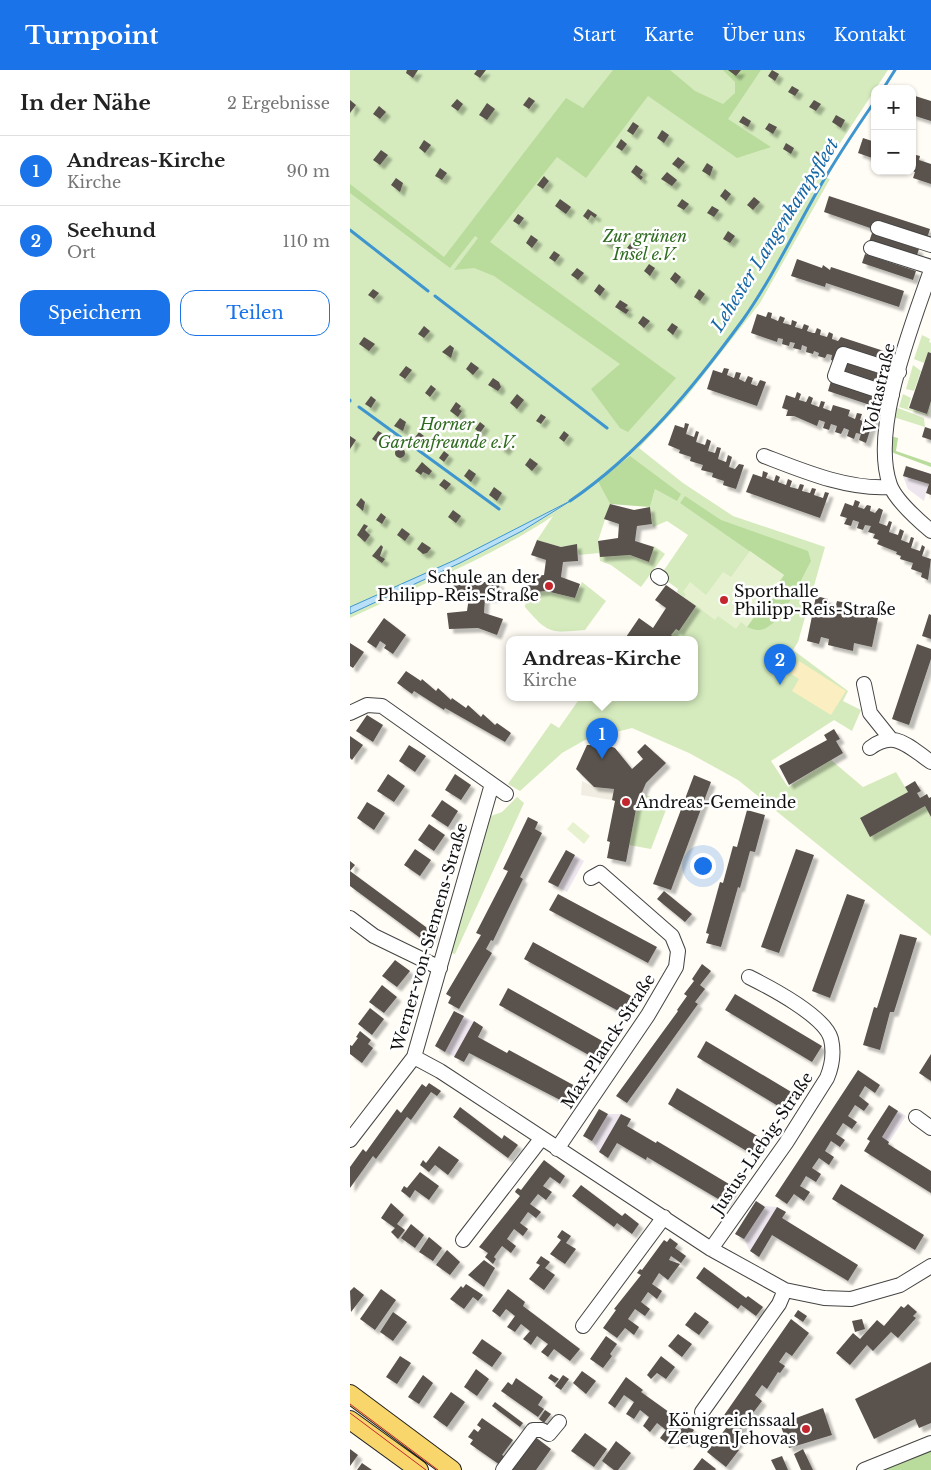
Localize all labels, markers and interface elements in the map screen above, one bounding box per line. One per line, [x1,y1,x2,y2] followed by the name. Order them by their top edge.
[25,21,158,50] text: Turnpoint
[573,24,616,46] text: Start
[644,24,694,46] text: Karte
[722,24,806,46] text: Über uns
[834,24,906,46] text: Kontakt
[871,85,916,175] map controls
[871,85,916,130] button: +
[20,90,151,116] text: In der Nähe
[227,93,330,113] text: 2 Ergebnisse
[871,130,916,175] button: −
[706,134,844,336] water label: Lehester Langenkampsfleet
[67,149,225,172] text: Andreas-Kirche
[33,161,39,181] text: 1
[287,161,330,181] text: 90 m
[67,172,121,192] text: Kirche
[67,219,156,242] text: Seehund
[602,226,687,264] park label: Zur grünen Insel e.V.
[31,231,41,251] text: 2
[283,231,330,251] text: 110 m
[67,242,96,262] text: Ort
[20,290,170,336] button: Speichern
[180,290,330,336] button: Teilen
[859,341,899,436] street label: Voltastraße
[378,414,517,452] park label: Horner Gartenfreunde e.V.
[377,567,539,605] place label: Schule an der Philipp-Reis-Straße
[543,580,555,592] marker: Schule an der Philipp-Reis-Straße
[734,581,896,619] place label: Sporthalle Philipp-Reis-Straße
[718,594,730,606] marker: Sporthalle Philipp-Reis-Straße
[506,636,698,701] popup
[764,644,796,685] pin: 2
[523,647,681,670] text: Andreas-Kirche
[523,670,577,690] text: Kirche
[586,718,618,759] pin: 1
[635,792,796,812] place label: Andreas-Gemeinde
[620,796,632,808] marker: Andreas-Gemeinde
[386,820,471,1055] street label: Werner-von-Siemens-Straße
[690,853,716,879] your location
[557,970,659,1112] street label: Max-Planck-Straße
[706,1068,817,1220] street label: Justus-Liebig-Straße
[668,1410,796,1448] place label: Königreichssaal Zeugen Jehovas
[800,1423,812,1435] marker: Königreichssaal Zeugen Jehovas

